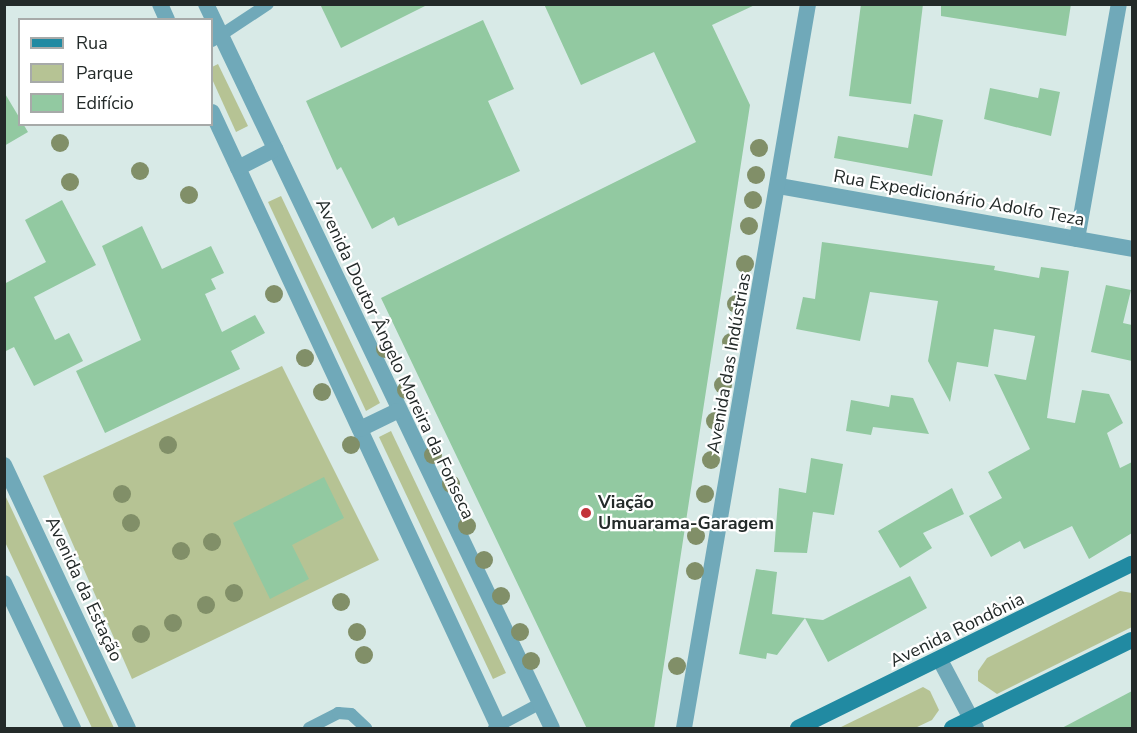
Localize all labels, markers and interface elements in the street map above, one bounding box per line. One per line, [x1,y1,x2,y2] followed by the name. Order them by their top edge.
[18,18,213,126] legend
[76,31,108,55] text: Rua
[76,61,133,85] text: Parque
[76,91,134,115] text: Edifício
[832,165,1086,231] street label: Rua Expedicionário Adolfo Teza
[311,195,479,523] street label: Avenida Doutor Ângelo Moreira da Fonseca
[702,271,756,455] street label: Avenida das Indústrias
[598,492,774,534] place label: Viação Umuarama-Garagem
[579,506,593,520] marker: Viação Umuarama-Garagem
[41,513,127,665] street label: Avenida da Estação
[886,588,1028,672] street label: Avenida Rondônia

